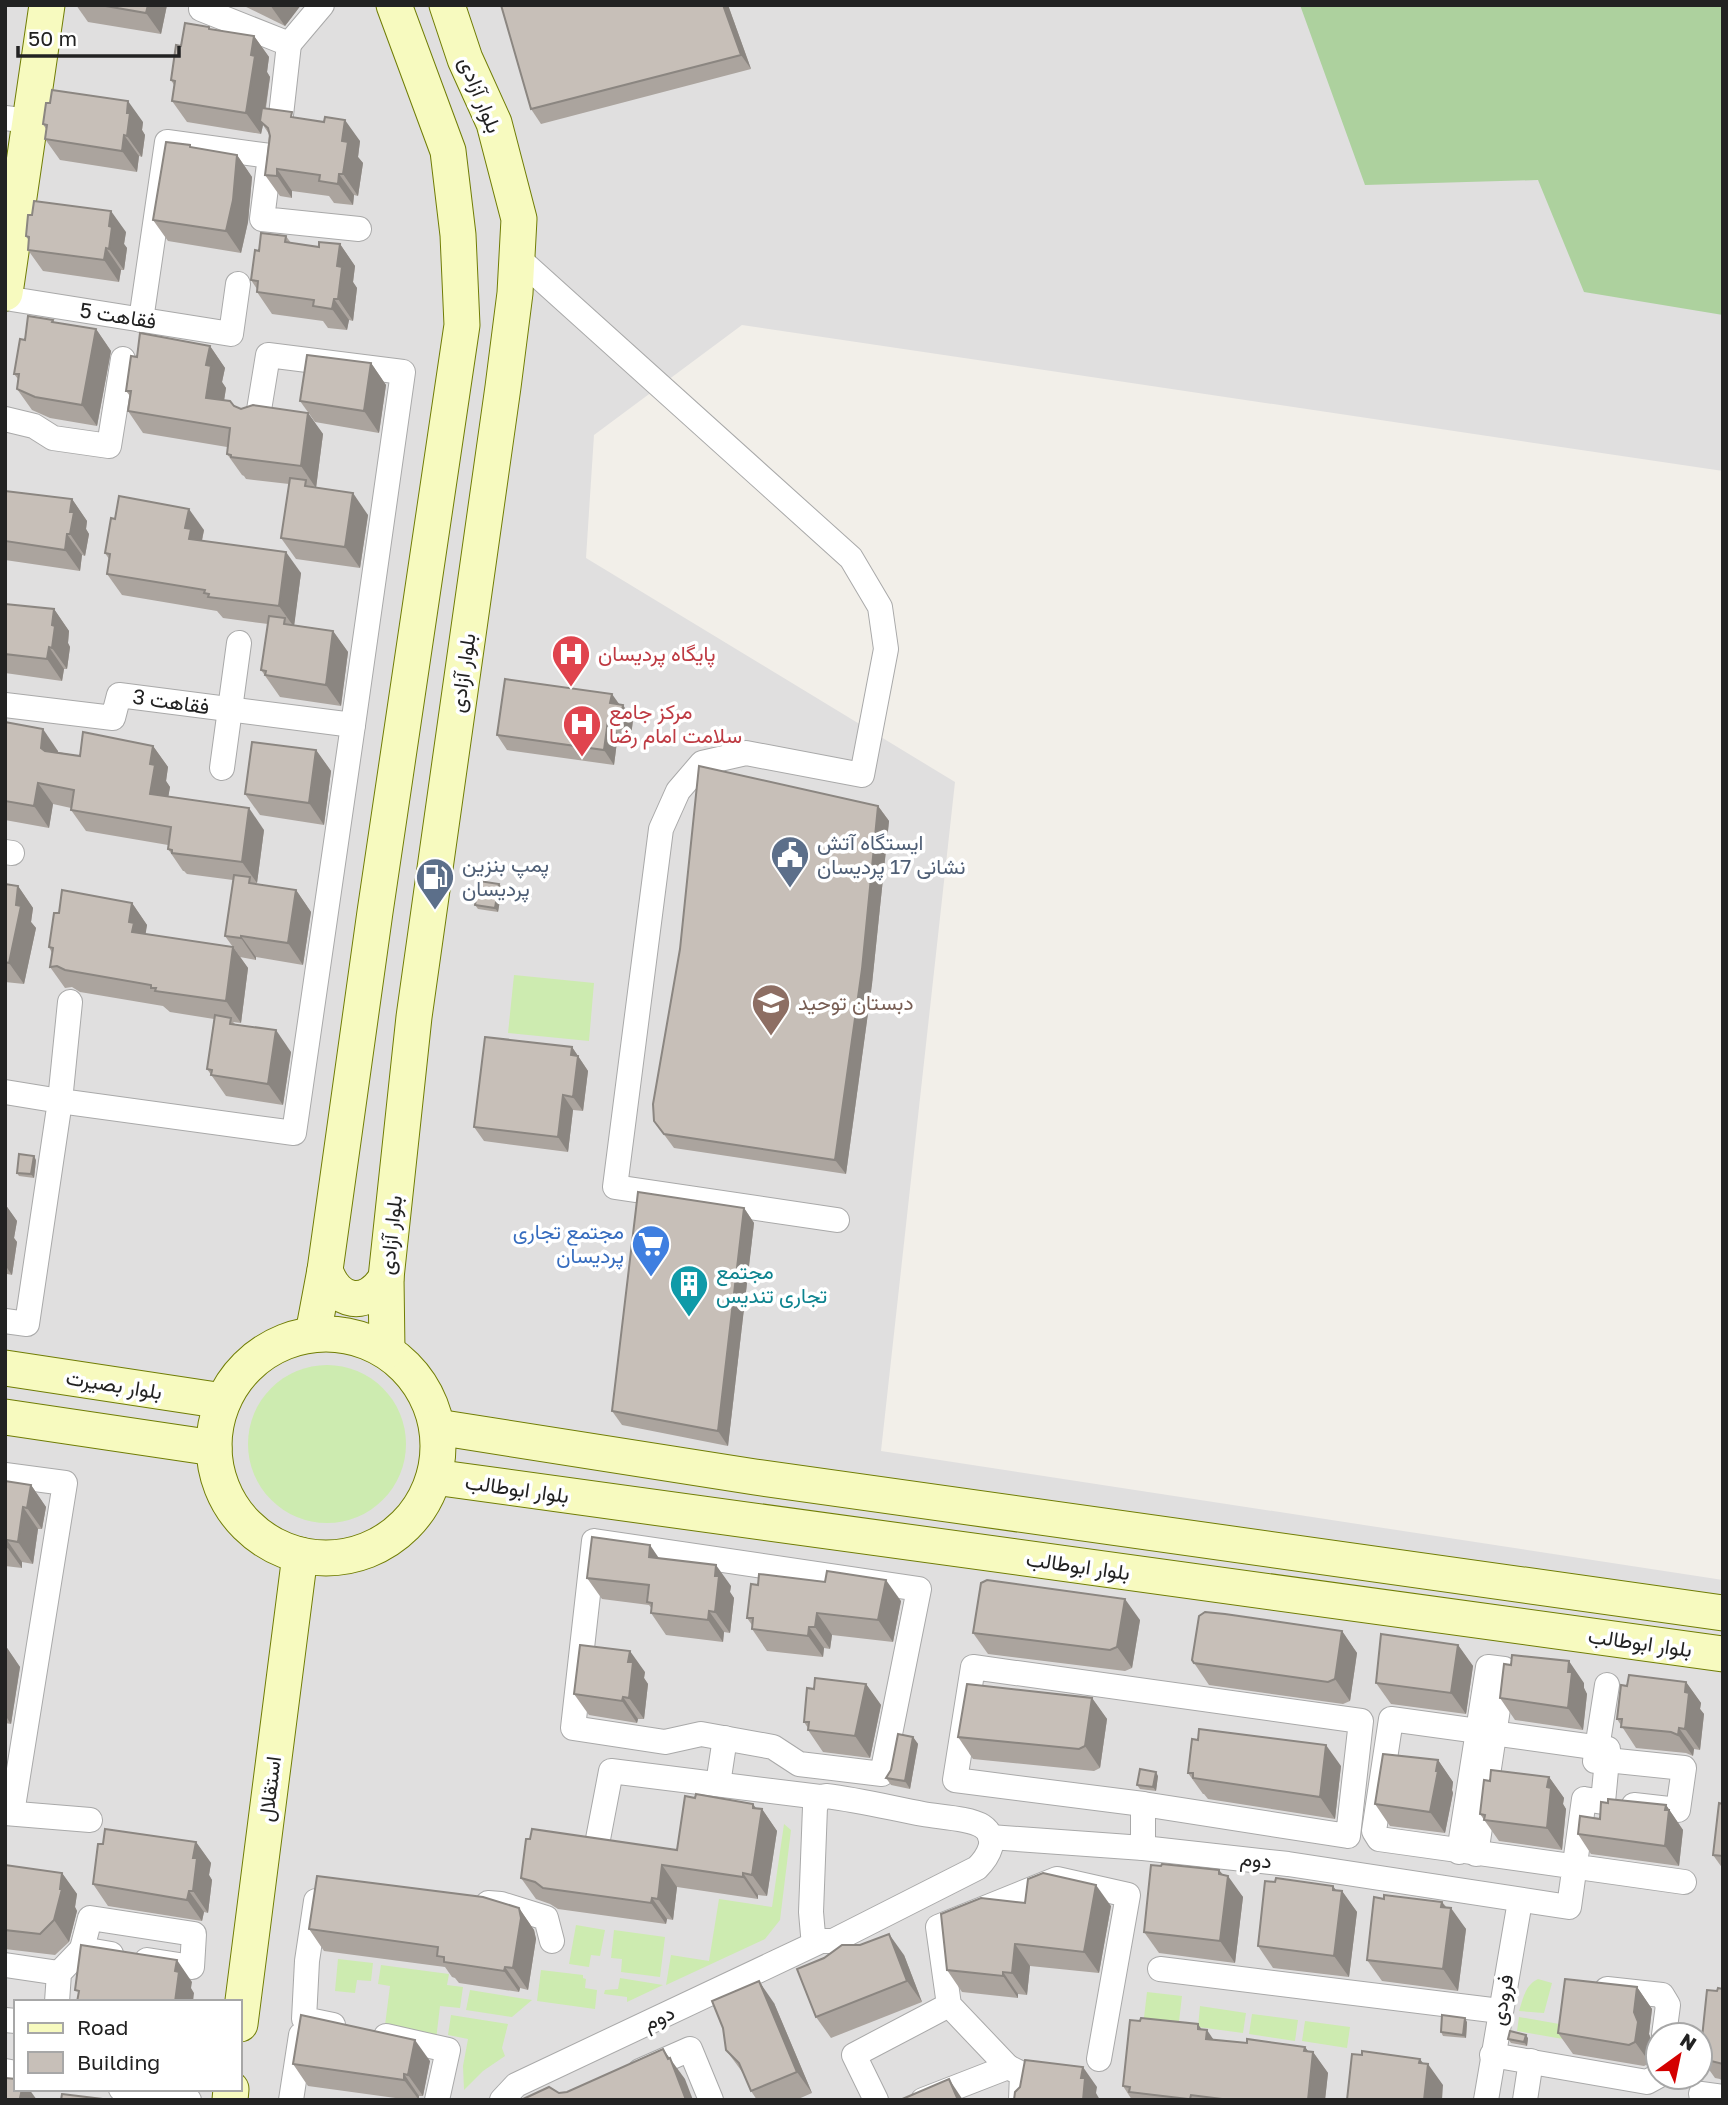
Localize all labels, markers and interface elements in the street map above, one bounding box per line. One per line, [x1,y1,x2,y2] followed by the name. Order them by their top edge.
[18,14,178,58] scale bar
[28,25,77,51] text: 50 m
[453,53,508,137] street label: بلوار آزادی
[78,296,158,334] street label: فقاهت 5
[444,631,481,714] street label: بلوار آزادی
[550,633,592,688] hospital icon: پایگاه پردیسان
[598,640,716,668] place label: پایگاه پردیسان
[131,683,211,719] street label: فقاهت 3
[609,698,742,750] place label: مرکز جامع سلامت امام رضا
[561,703,603,758] hospital icon: مرکز جامع سلامت امام رضا
[817,829,965,881] place label: ایستگاه آتش نشانی 17 پردیسان
[769,834,811,889] public building icon: ایستگاه آتش نشانی 17 پردیسان
[462,851,549,903] place label: پمپ بنزین پردیسان
[414,856,456,911] fuel station icon: پمپ بنزین پردیسان
[750,982,792,1037] school or university icon: دبستان توحید
[798,989,914,1016] place label: دبستان توحید
[373,1194,408,1276] street label: بلوار آزادی
[513,1218,624,1270] place label: مجتمع تجاری پردیسان
[630,1223,672,1278] supermarket icon: مجتمع تجاری پردیسان
[716,1258,827,1309] place label: مجتمع تجاری تندیس
[668,1263,710,1318] building icon: مجتمع تجاری تندیس
[64,1364,164,1405] street label: بلوار بصیرت
[463,1468,571,1509] street label: بلوار ابوطالب
[1024,1545,1132,1586] street label: بلوار ابوطالب
[1586,1622,1694,1663] street label: بلوار ابوطالب
[252,1755,286,1823] street label: استقلال
[1239,1844,1273,1876] street label: دوم
[1484,1972,1519,2028] street label: فرودی
[639,1999,679,2037] street label: دوم
[14,2000,242,2091] legend
[77,2014,128,2040] text: Road
[1644,2021,1714,2091] north arrow
[1676,2028,1701,2055] text: N
[77,2049,160,2075] text: Building

